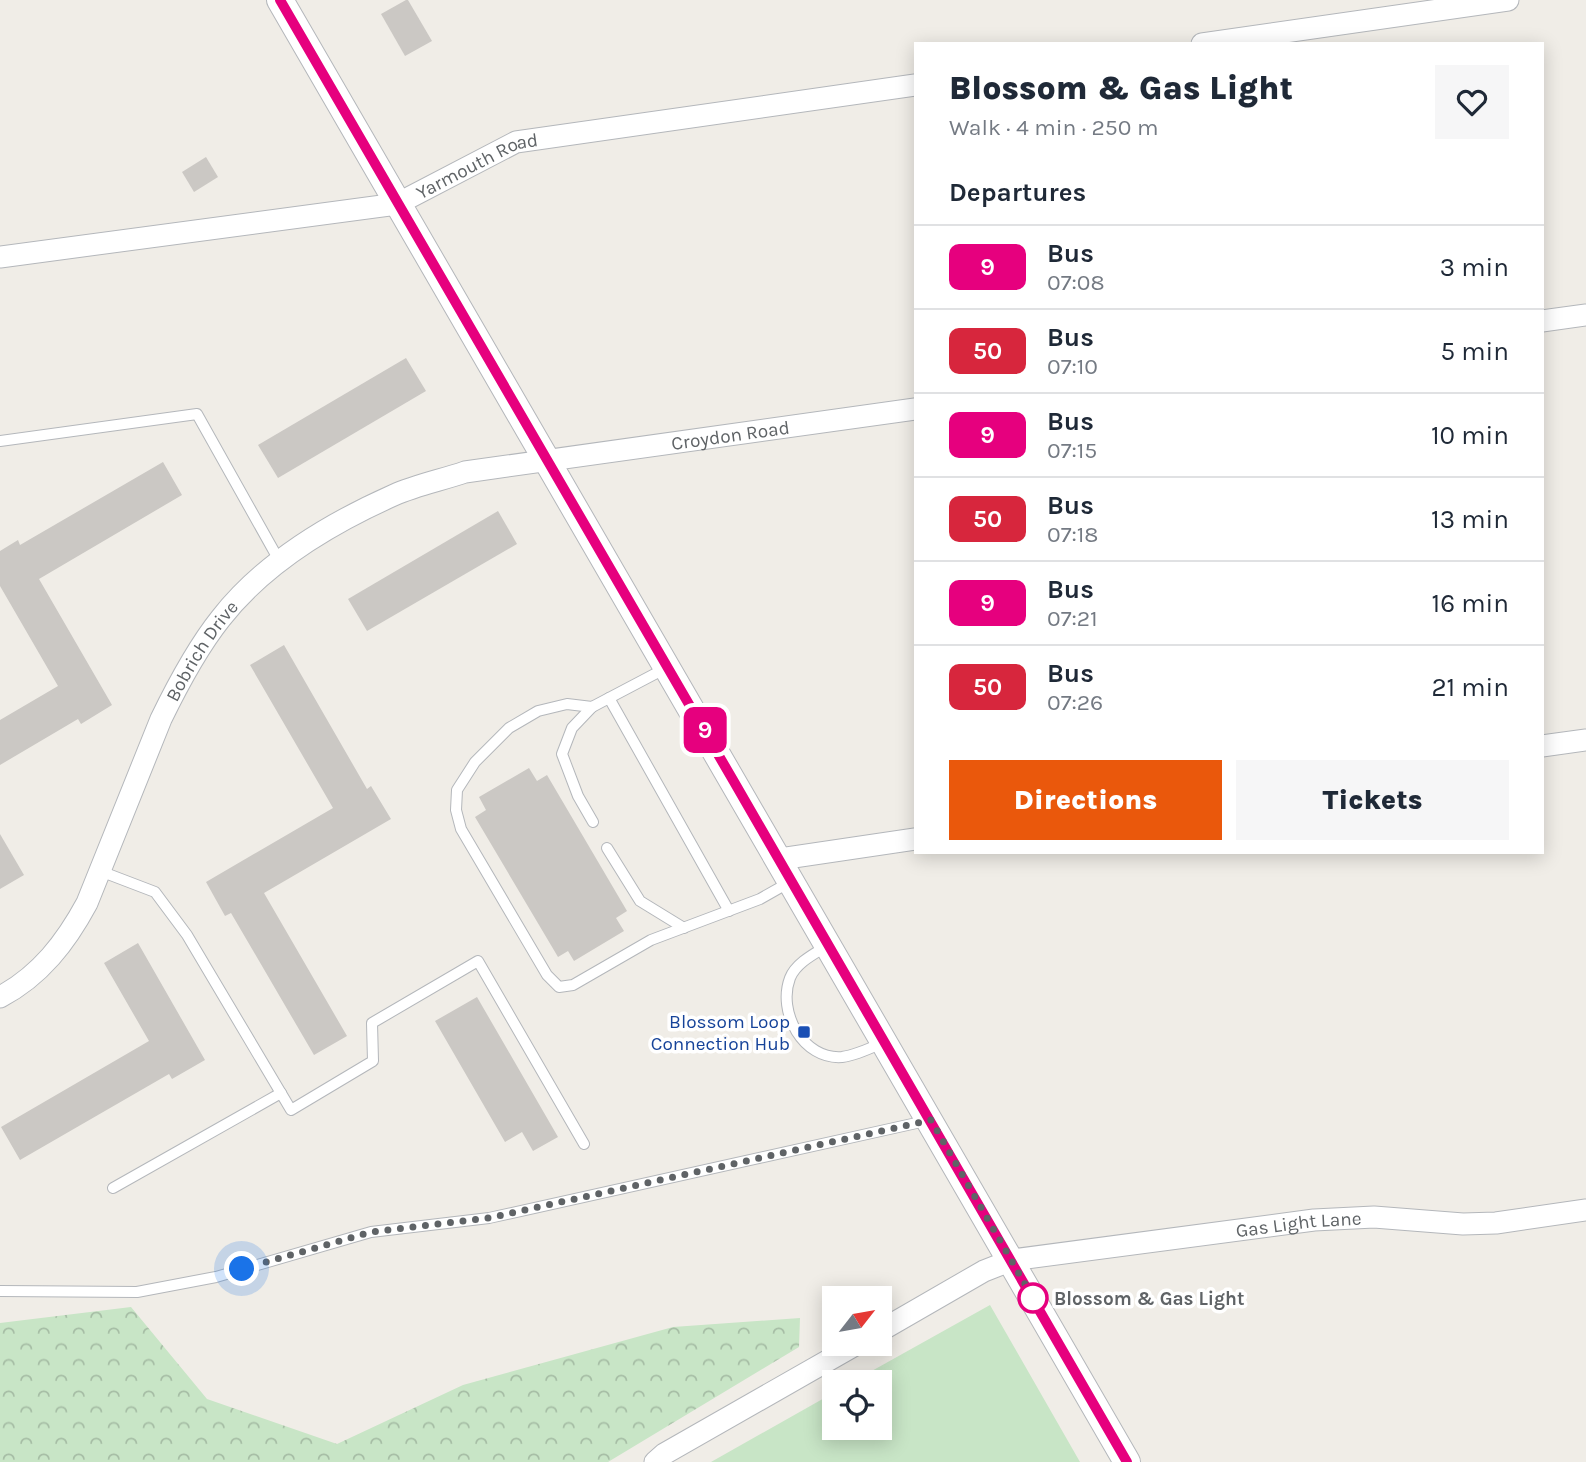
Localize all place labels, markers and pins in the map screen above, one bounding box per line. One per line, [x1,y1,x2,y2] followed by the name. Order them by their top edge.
[651,1011,790,1055] place label: Blossom Loop Connection Hub
[796,1024,812,1040] marker: Blossom Loop Connection Hub
[1018,1283,1048,1313] marker: Blossom & Gas Light
[1054,1288,1244,1310] place label: Blossom & Gas Light

